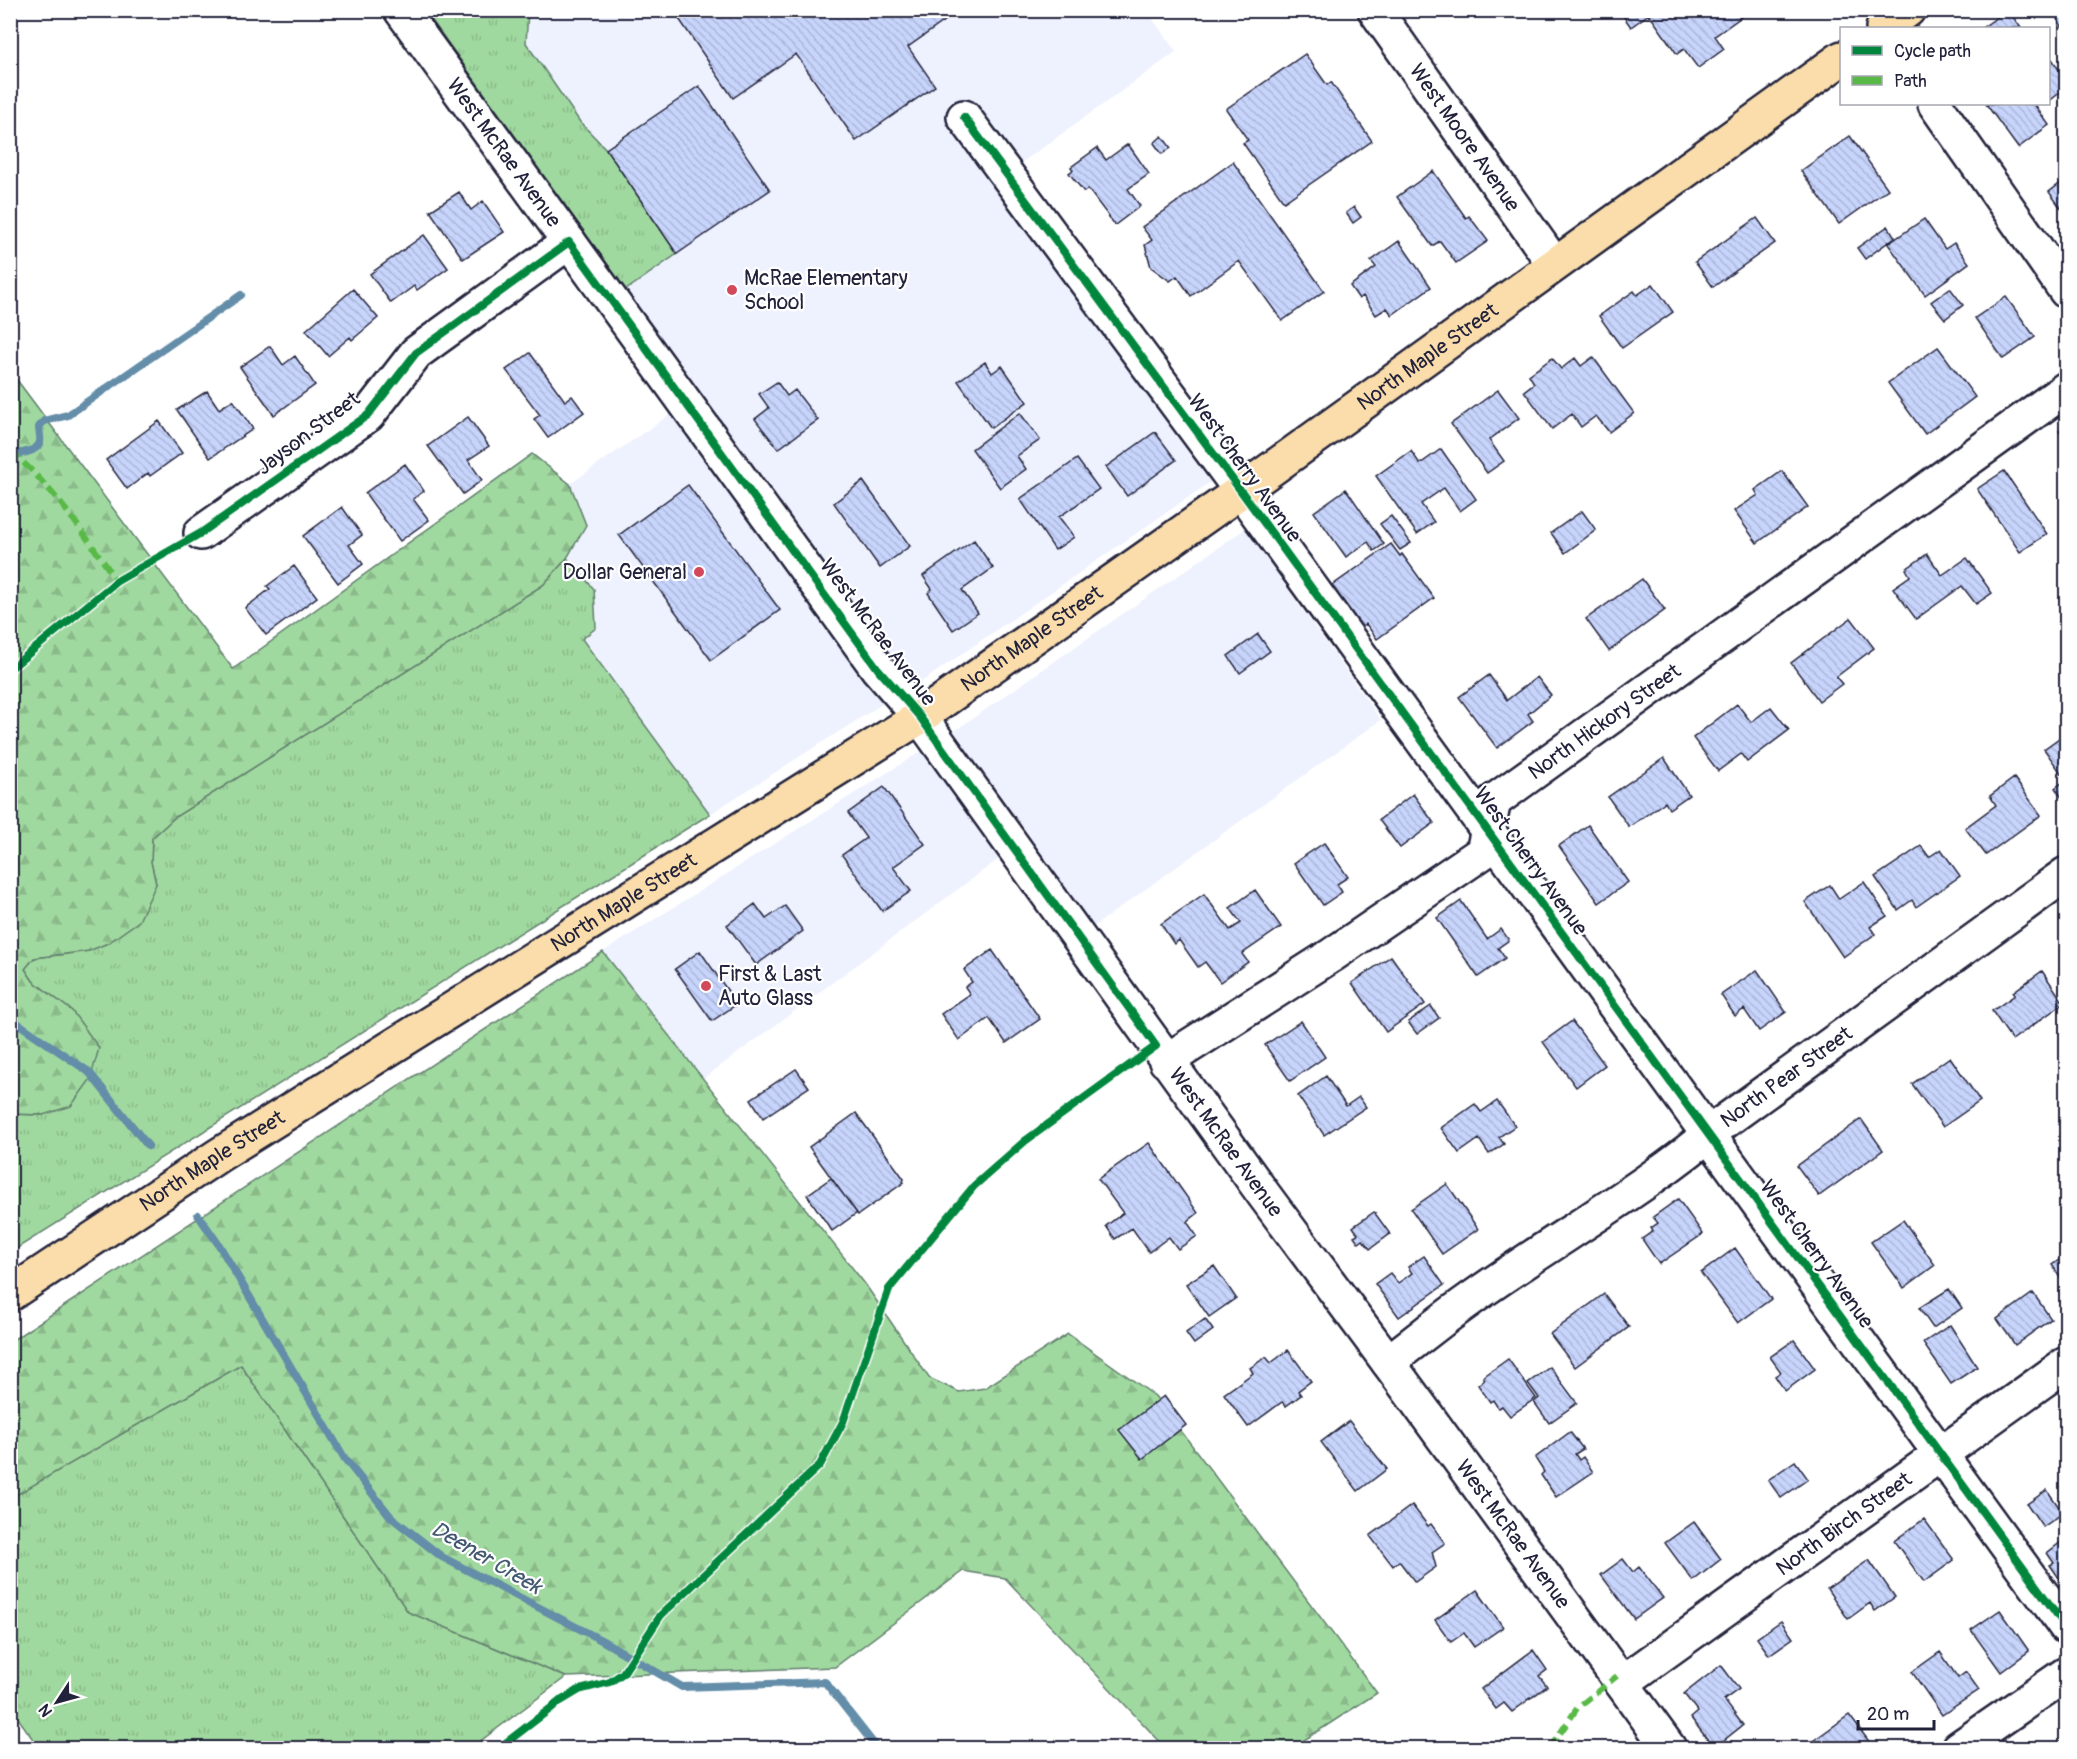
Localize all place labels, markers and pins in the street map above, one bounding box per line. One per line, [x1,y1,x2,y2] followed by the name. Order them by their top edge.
[744,265,908,316] place label: McRae Elementary School
[725,283,739,297] marker: McRae Elementary School
[562,559,687,586] place label: Dollar General
[692,565,706,579] marker: Dollar General
[718,961,822,1012] place label: First & Last Auto Glass
[699,979,713,993] marker: First & Last Auto Glass

